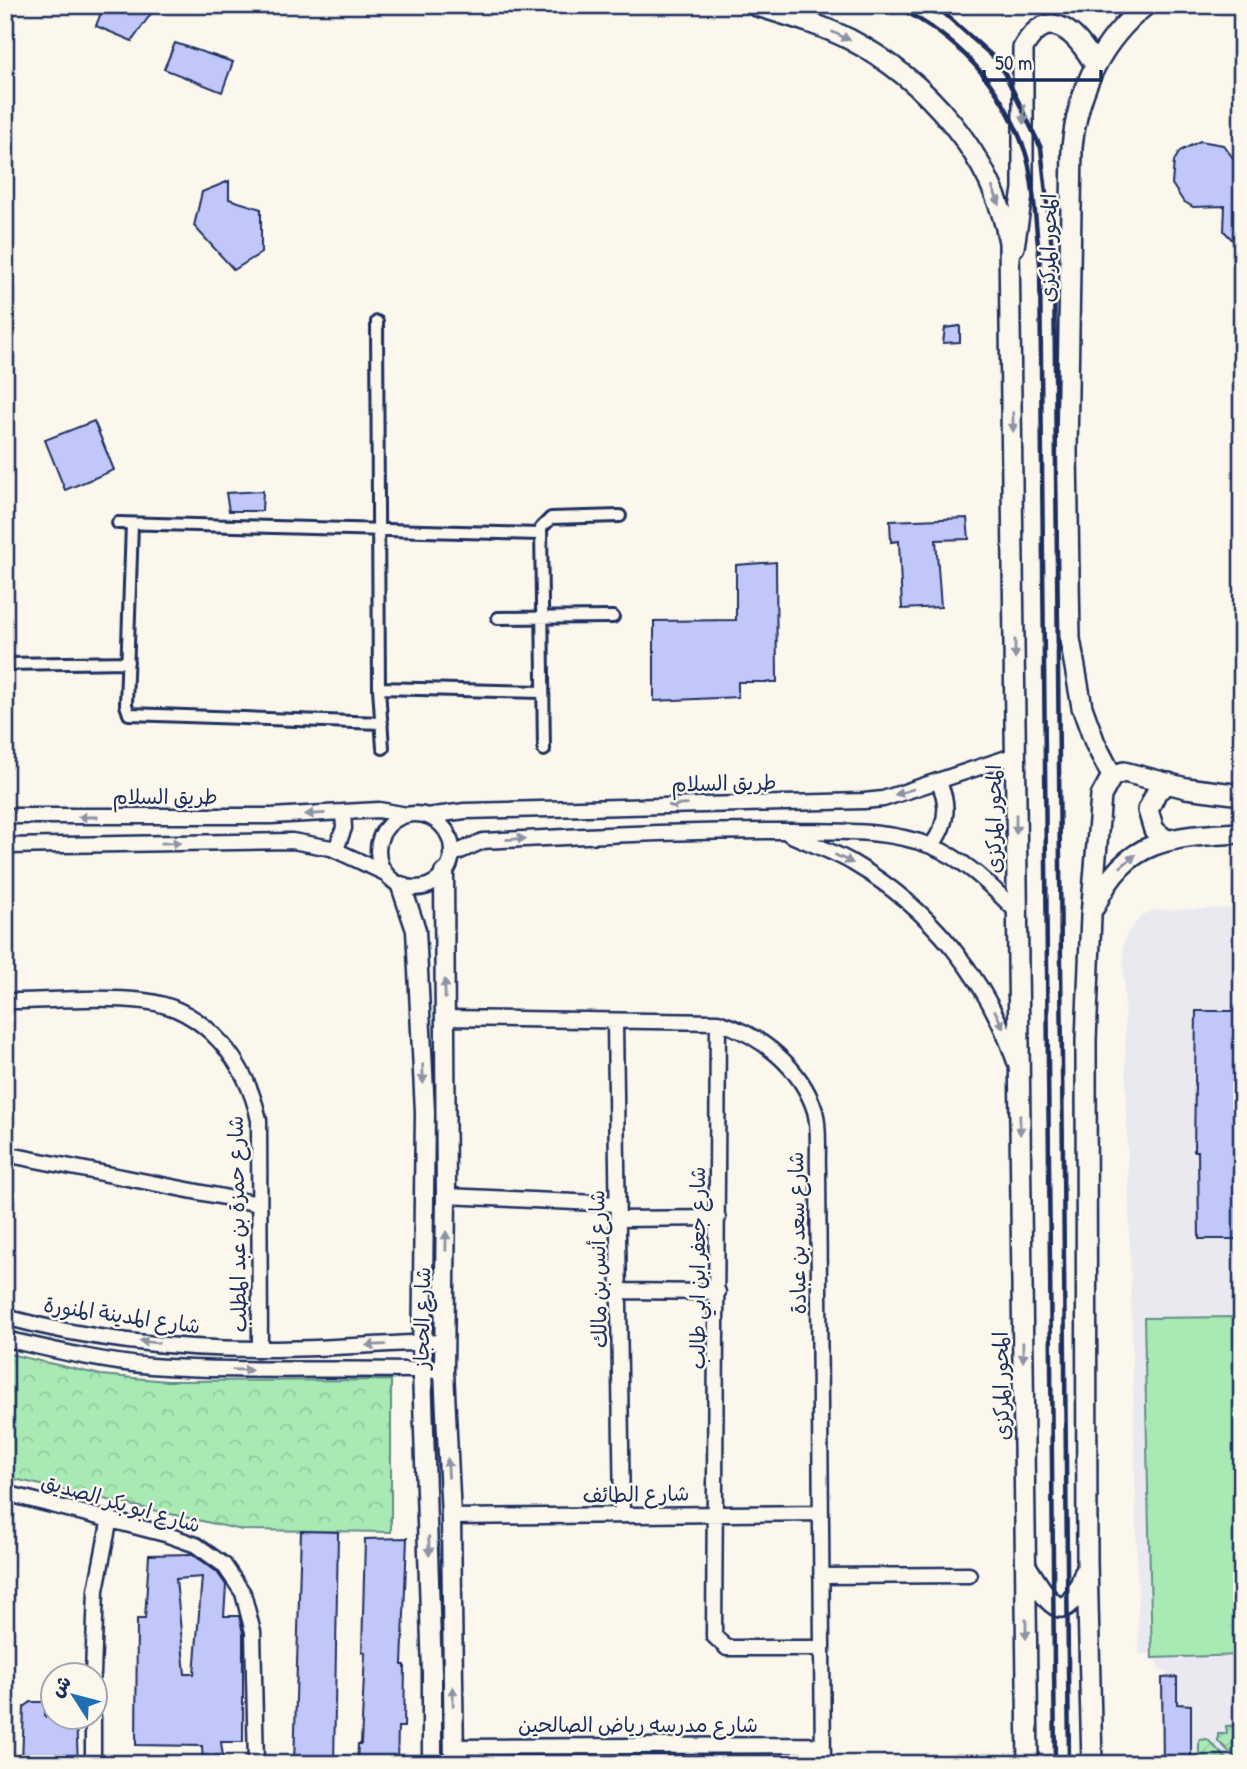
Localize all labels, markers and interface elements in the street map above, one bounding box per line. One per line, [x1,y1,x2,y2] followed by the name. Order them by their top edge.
[831,30,851,42] one-way arrow
[984,38,1102,82] scale bar
[995,48,1032,77] text: 50 m
[1018,103,1030,125] one-way arrow
[991,186,1002,207] one-way arrow
[1033,193,1063,303] street label: المحور المركزى
[1007,411,1018,433] one-way arrow
[1009,638,1021,660] one-way arrow
[979,765,1008,873] street label: المحور المركزى
[671,768,777,800] street label: طريق السلام
[112,782,218,813] street label: طريق السلام
[894,787,915,798] one-way arrow
[667,799,689,811] one-way arrow
[304,808,326,819] one-way arrow
[77,811,99,823] one-way arrow
[1010,813,1022,835] one-way arrow
[505,834,527,845] one-way arrow
[161,837,183,849] one-way arrow
[1119,853,1137,868] one-way arrow
[833,854,854,865] one-way arrow
[439,977,450,999] one-way arrow
[993,1009,1005,1029] one-way arrow
[418,1063,429,1085] one-way arrow
[1014,1114,1026,1136] one-way arrow
[221,1115,254,1333] street label: شارع حمزة بن عبد المطلب
[781,1151,814,1315] street label: شارع سعد بن عبادة
[683,1166,717,1370] street label: شارع جعفر ابن ابي طالب
[582,1190,615,1348] street label: شارع أنس بن مالك
[440,1229,451,1251] one-way arrow
[407,1267,438,1371] street label: شارع الحجاز
[42,1290,202,1341] street label: شارع المدينة المنورة
[986,1331,1016,1441] street label: المحور المركزى
[138,1336,160,1347] one-way arrow
[365,1340,387,1351] one-way arrow
[1017,1341,1029,1363] one-way arrow
[231,1365,253,1376] one-way arrow
[443,1457,454,1479] one-way arrow
[38,1466,204,1541] street label: شارع ابو بكر الصديق
[582,1479,690,1510] street label: شارع الطائف
[423,1535,434,1557] one-way arrow
[1020,1618,1032,1640] one-way arrow
[38,1660,108,1730] north arrow
[44,1670,77,1702] text: ش
[447,1684,459,1706] one-way arrow
[518,1710,758,1740] street label: شارع مدرسه رياض الصالحين

